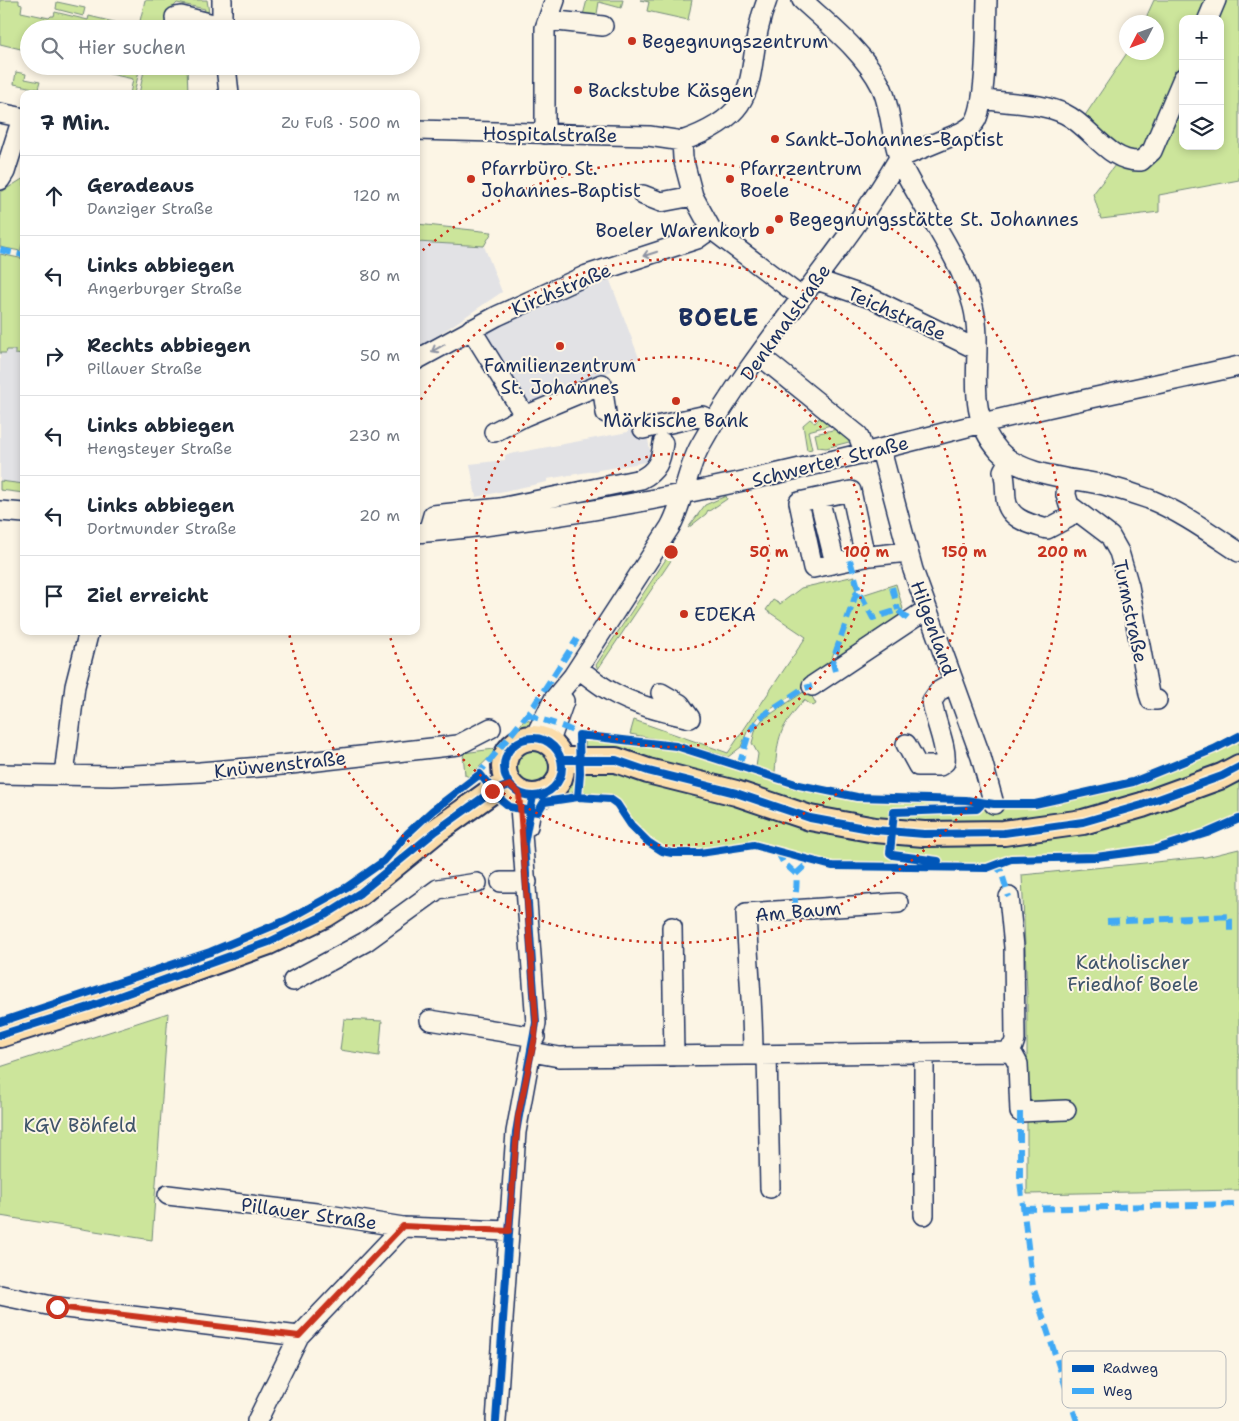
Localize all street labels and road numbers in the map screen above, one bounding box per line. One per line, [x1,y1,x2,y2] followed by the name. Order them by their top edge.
[482,121,618,148] street label: Hospitalstraße
[508,257,615,322] street label: Kirchstraße
[735,259,836,386] street label: Denkmalstraße
[843,281,950,346] street label: Teichstraße
[749,430,911,493] street label: Schwerter Straße
[1107,557,1154,665] street label: Turmstraße
[905,577,962,679] street label: Hilgenland
[213,745,347,784] street label: Knüwenstraße
[754,895,842,928] street label: Am Baum
[239,1192,378,1235] street label: Pillauer Straße

